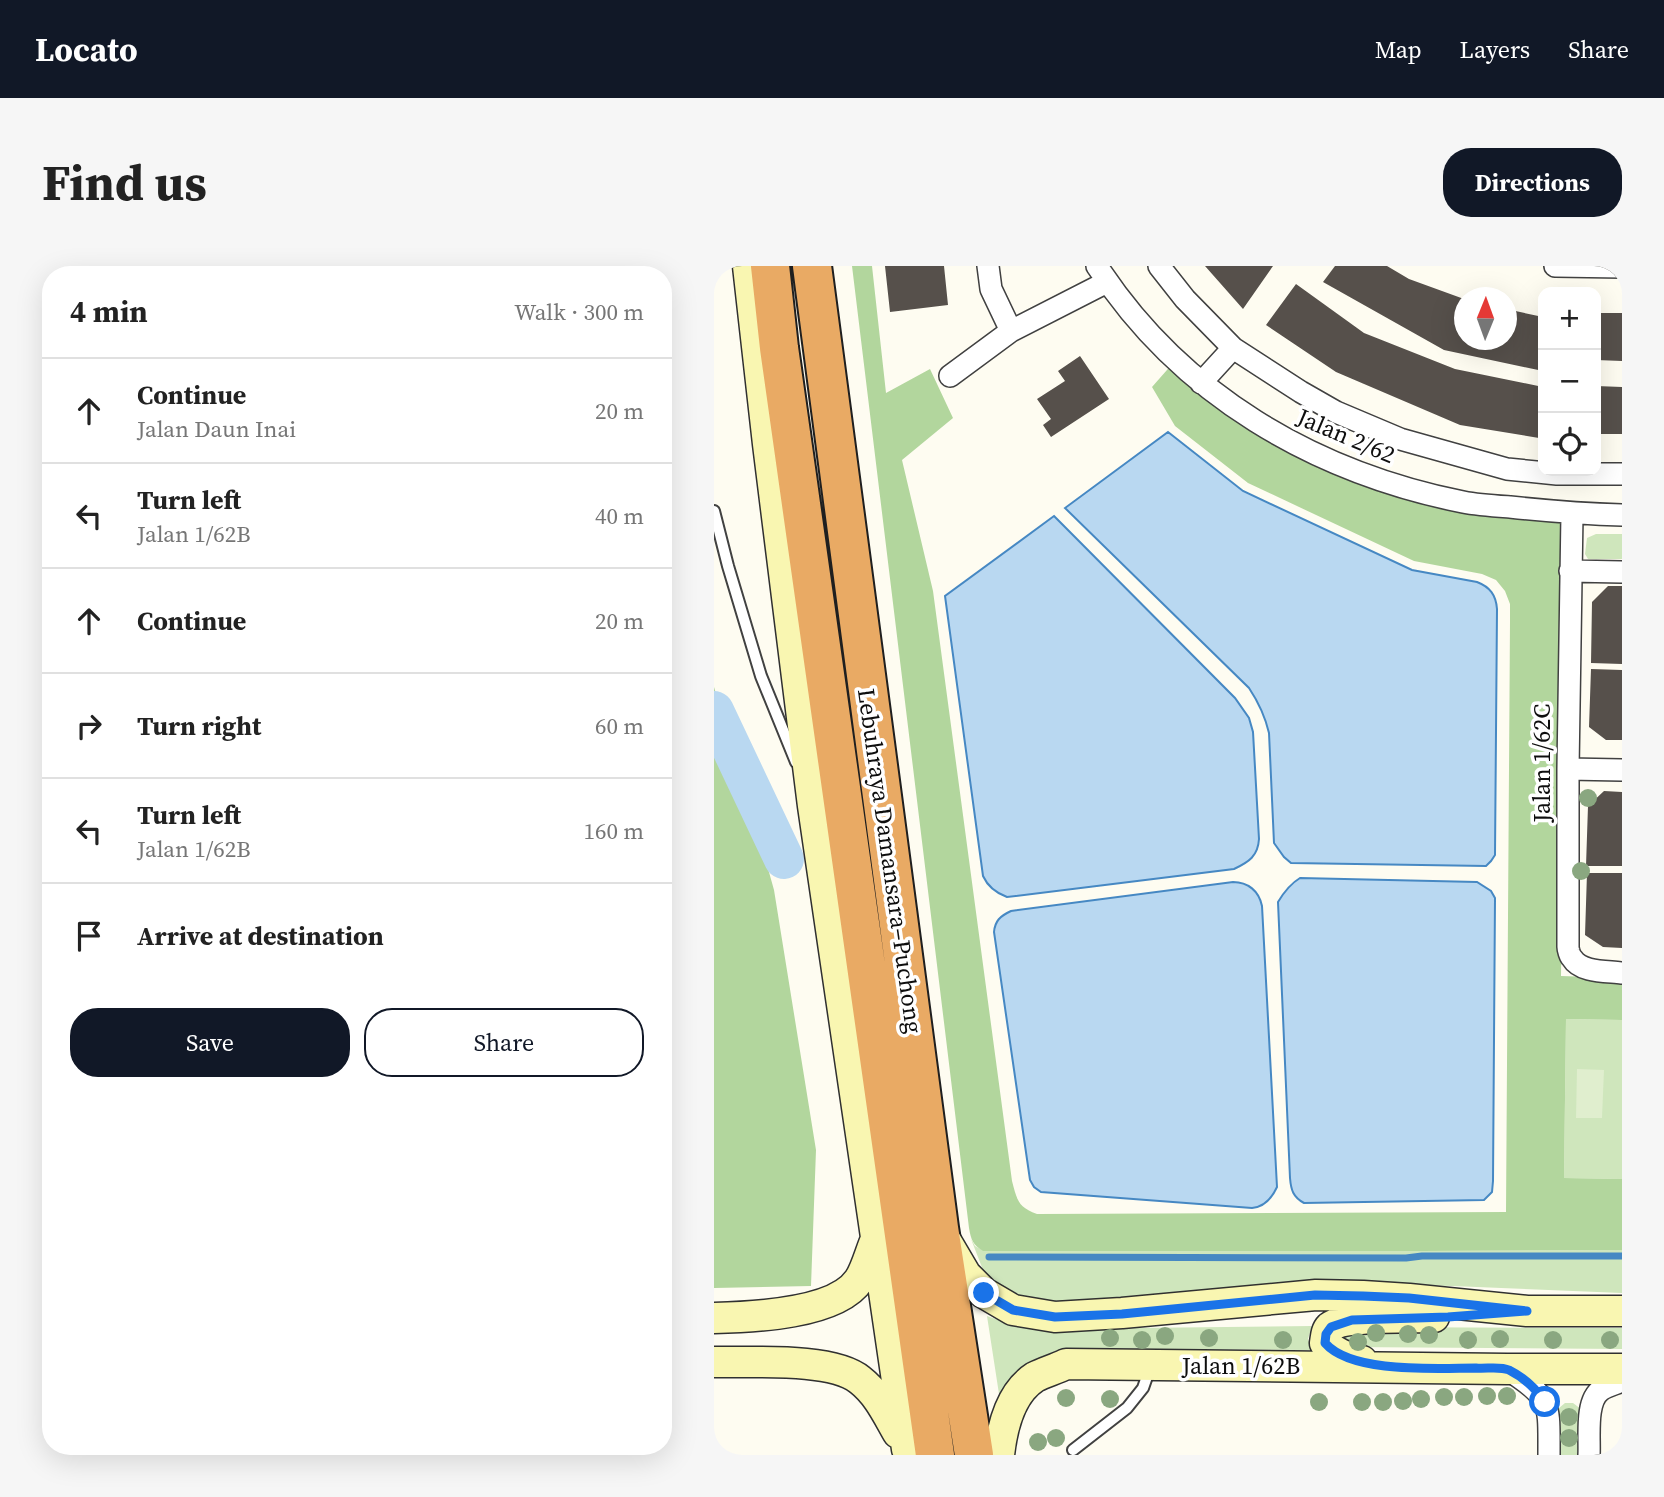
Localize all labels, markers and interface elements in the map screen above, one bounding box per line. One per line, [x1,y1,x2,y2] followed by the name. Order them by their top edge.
[35,27,138,72] text: Locato
[1375,33,1422,66] text: Map
[1460,33,1530,66] text: Layers
[1568,33,1629,66] text: Share
[1443,148,1622,217] button: Directions
[42,149,207,216] text: Find us
[1454,287,1517,350] north arrow
[1538,287,1601,476] map controls
[1538,287,1601,350] button: +
[70,291,148,332] text: 4 min
[514,296,644,328] text: Walk · 300 m
[1538,350,1601,413] button: −
[137,377,246,413] text: Continue
[70,392,108,430] icon: ahead
[595,395,644,427] text: 20 m
[1291,400,1400,471] street label: Jalan 2/62
[137,413,296,445] text: Jalan Daun Inai
[1538,413,1601,476] button: locate
[137,482,241,518] text: Turn left
[70,497,108,535] icon: left
[595,500,644,532] text: 40 m
[137,518,251,550] text: Jalan 1/62B
[70,602,108,640] icon: ahead
[137,603,246,639] text: Continue
[595,605,644,637] text: 20 m
[850,686,931,1035] street label: Lebuhraya Damansara–Puchong
[1525,704,1558,823] street label: Jalan 1/62C
[70,707,108,745] icon: right
[137,708,261,744] text: Turn right
[595,710,644,742] text: 60 m
[137,797,241,833] text: Turn left
[70,812,108,850] icon: left
[583,815,644,847] text: 160 m
[137,833,251,865] text: Jalan 1/62B
[70,917,108,955] icon: arrive
[137,918,384,954] text: Arrive at destination
[70,1008,350,1077] button: Save
[364,1008,644,1077] button: Share
[968,1277,999,1308] route end
[1181,1349,1300,1382] street label: Jalan 1/62B
[1529,1386,1560,1417] route start

